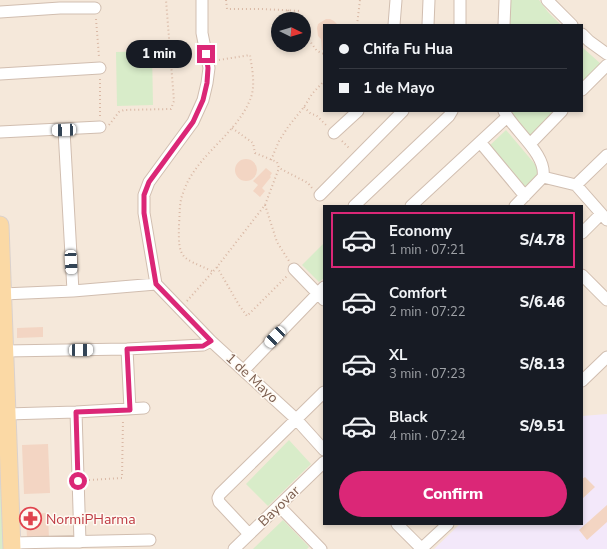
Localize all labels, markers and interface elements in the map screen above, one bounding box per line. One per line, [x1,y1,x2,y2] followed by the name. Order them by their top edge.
[271,12,311,52] north arrow
[271,12,311,52] map controls
[363,39,453,59] text: Chifa Fu Hua
[126,40,192,68] callout: 1 min
[142,45,176,63] text: 1 min
[197,45,215,63] route end
[363,78,435,98] text: 1 de Mayo
[52,124,76,136] car
[389,221,452,241] text: Economy
[341,222,377,258] icon: car
[519,230,565,250] text: S/4.78
[389,241,465,259] text: 1 min · 07:21
[64,250,78,274] car
[389,283,446,303] text: Comfort
[341,284,377,320] icon: car
[519,292,565,312] text: S/6.46
[389,303,465,321] text: 2 min · 07:22
[262,324,288,350] car
[69,344,93,356] car
[389,345,408,365] text: XL
[341,346,377,382] icon: car
[222,349,283,407] street label: 1 de Mayo
[519,354,565,374] text: S/8.13
[389,365,465,383] text: 3 min · 07:23
[389,407,427,427] text: Black
[341,408,377,444] icon: car
[519,416,565,436] text: S/9.51
[389,427,465,445] text: 4 min · 07:24
[339,471,567,517] button: Confirm
[69,472,87,490] route start
[254,481,304,531] street label: Bayovar
[17,506,43,532] pharmacy icon: NormiPHarma
[46,510,136,529] place label: NormiPHarma

